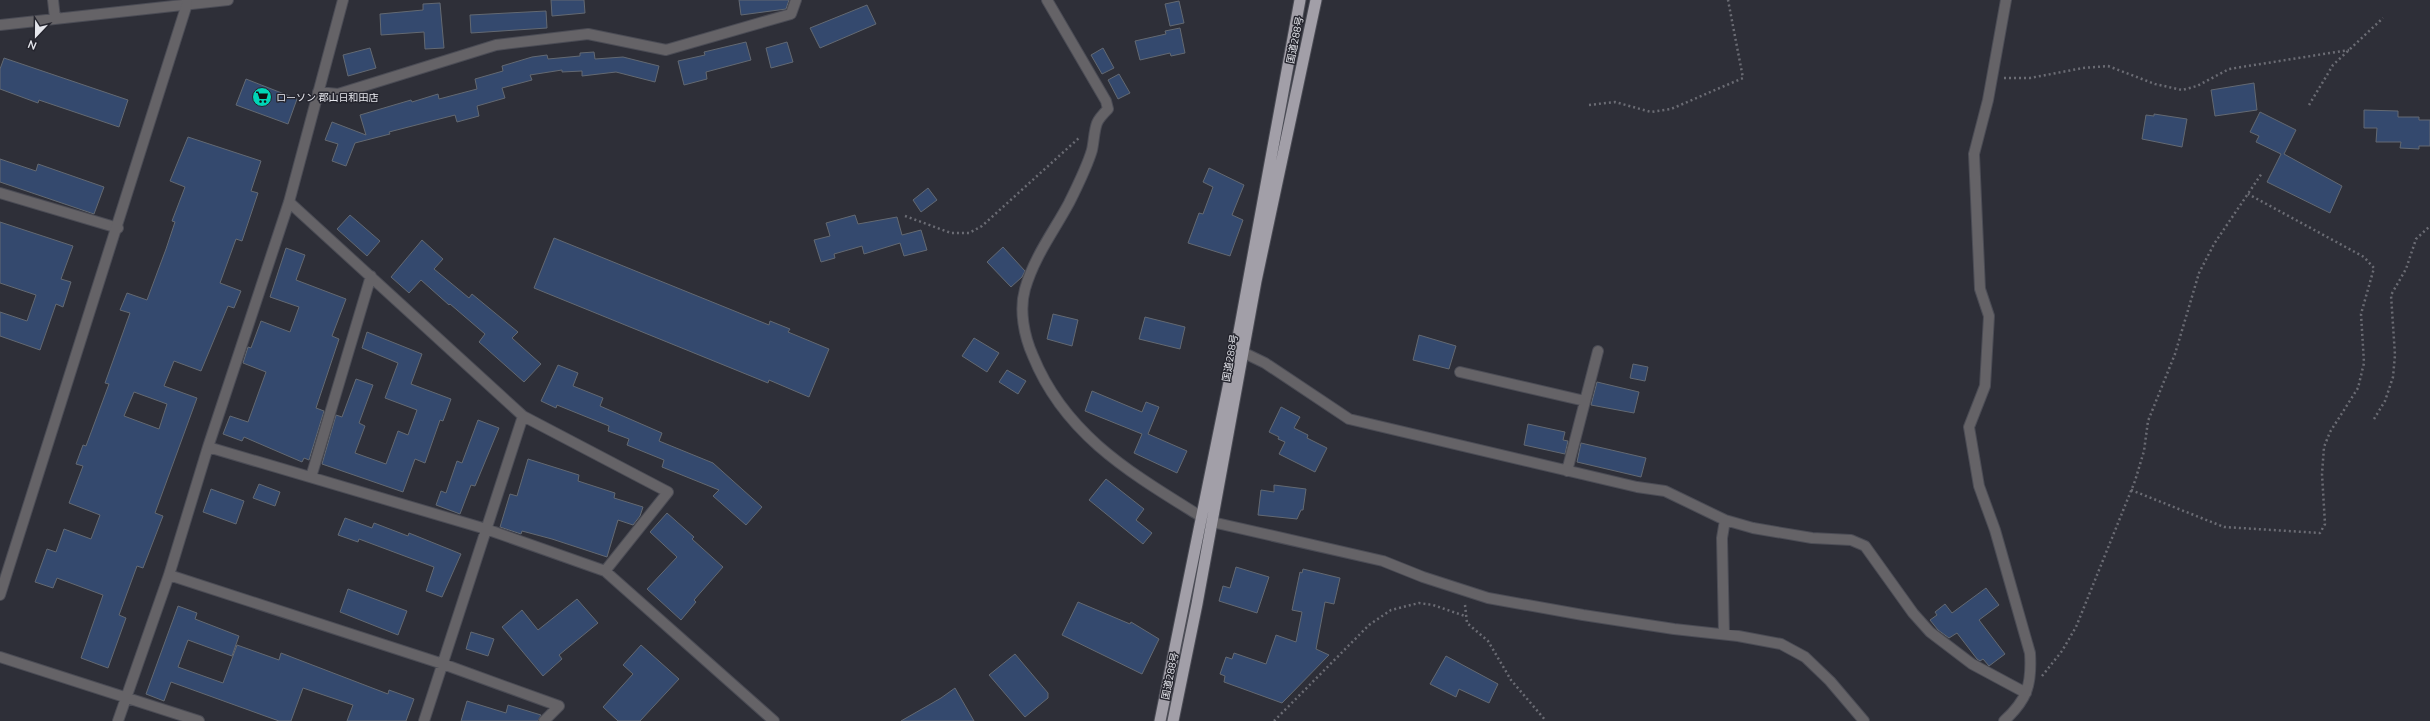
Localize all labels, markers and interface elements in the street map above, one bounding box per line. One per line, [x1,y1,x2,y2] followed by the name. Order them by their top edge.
[1284,15,1306,65] street label: 国道288号
[16,16,56,56] north arrow
[26,37,39,53] text: N
[251,86,273,108] supermarket icon: ローソン 郡山日和田店
[276,91,379,104] place label: ローソン 郡山日和田店
[1219,333,1241,383] street label: 国道288号
[1159,651,1181,701] street label: 国道288号

